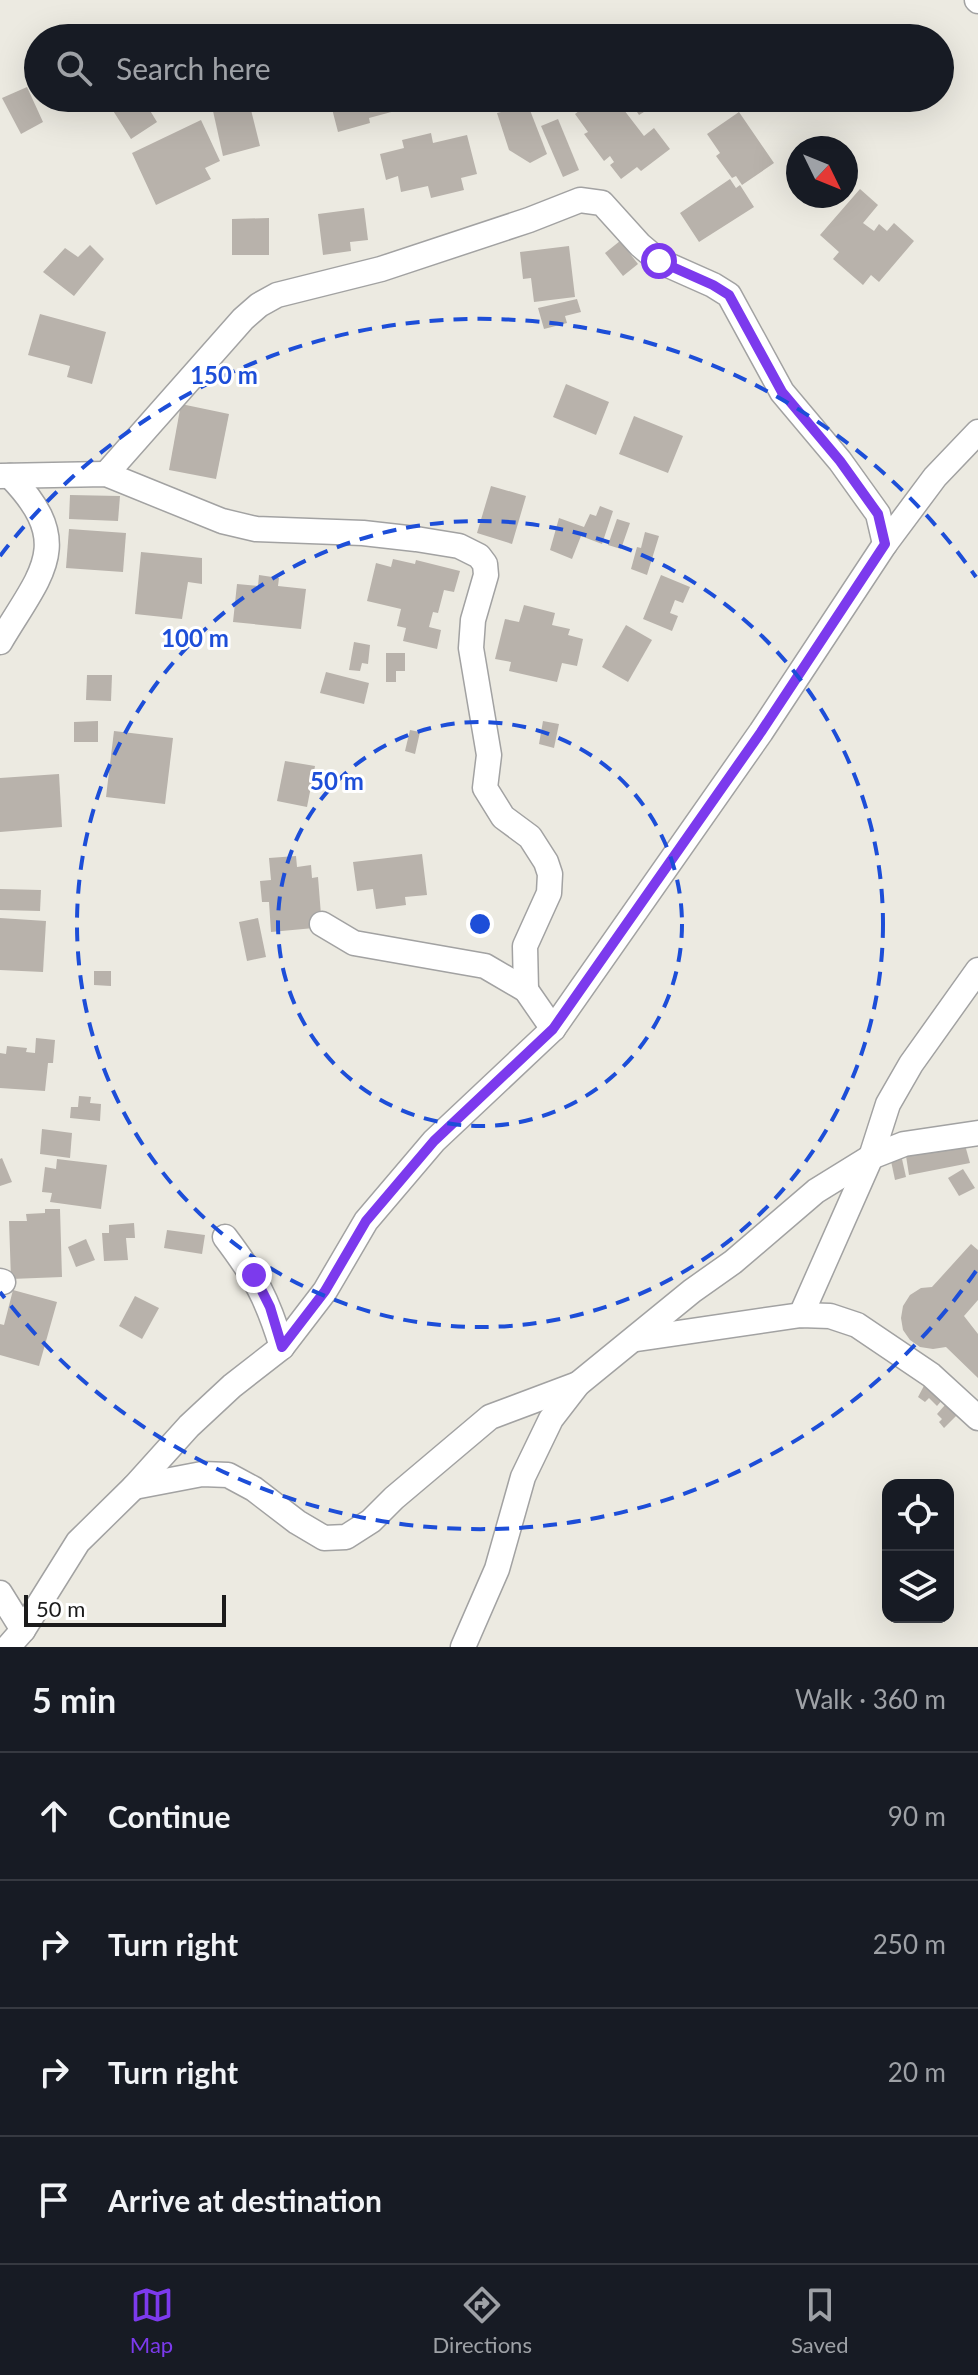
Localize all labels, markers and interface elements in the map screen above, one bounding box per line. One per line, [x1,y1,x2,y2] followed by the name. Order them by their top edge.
[24,24,954,112] search box
[52,46,96,90] icon: search
[116,50,271,86] text: Search here
[786,136,858,208] north arrow
[641,243,677,279] route start
[190,360,258,389] text: 150 m
[161,623,229,652] text: 100 m
[310,766,364,795] text: 50 m
[466,910,494,938] centre of rings
[236,1257,272,1293] route end
[882,1479,954,1623] map controls
[882,1479,954,1551] button: locate
[882,1551,954,1623] button: layers
[24,1591,226,1627] scale bar
[36,1595,85,1622] text: 50 m
[32,1679,116,1720] text: 5 min
[795,1683,946,1715] text: Walk · 360 m
[32,1794,76,1838] icon: ahead
[108,1798,231,1834] text: Continue
[888,1800,946,1832] text: 90 m
[32,1922,76,1966] icon: right
[108,1926,238,1962] text: Turn right
[873,1928,946,1960] text: 250 m
[32,2050,76,2094] icon: right
[108,2054,238,2090] text: Turn right
[888,2056,946,2088] text: 20 m
[32,2178,76,2222] icon: arrive
[108,2182,382,2218] text: Arrive at destination
[130,2283,174,2358] tab: Map
[433,2283,532,2358] tab: Directions
[791,2283,848,2358] tab: Saved

